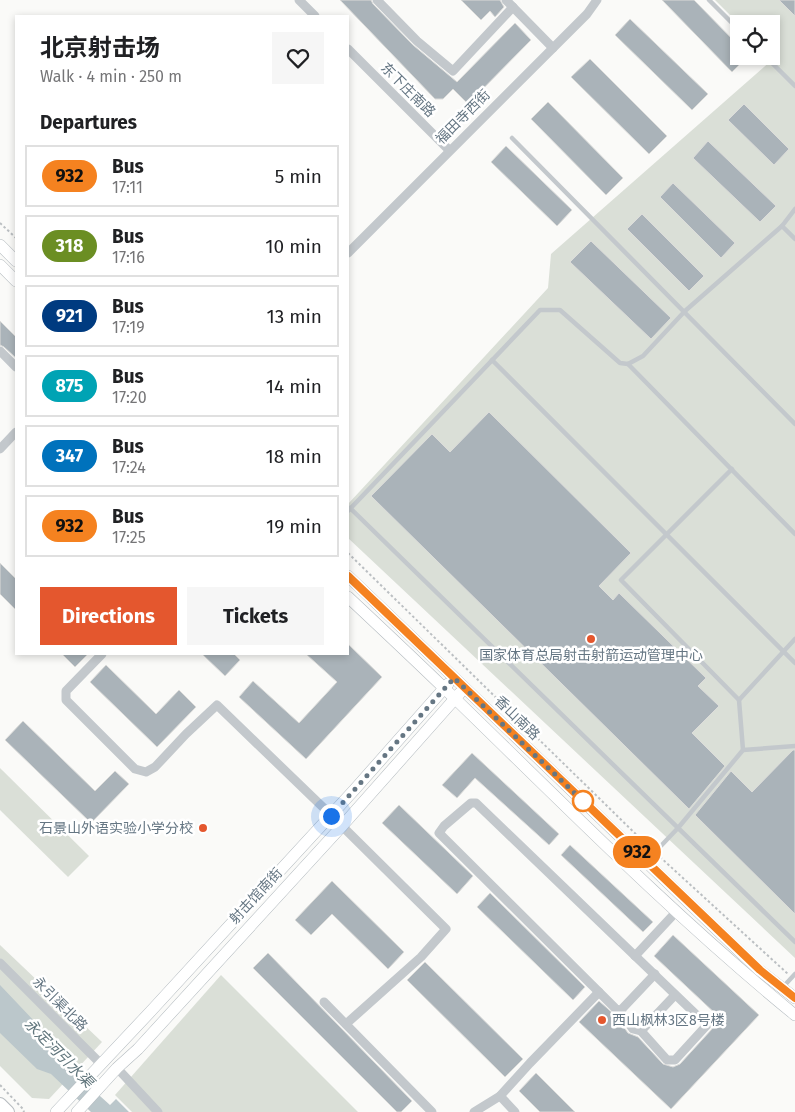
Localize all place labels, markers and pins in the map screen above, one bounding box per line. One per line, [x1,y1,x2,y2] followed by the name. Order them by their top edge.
[585,633,597,645] marker: 国家体育总局射击射箭运动管理中心
[479,647,703,664] place label: 国家体育总局射击射箭运动管理中心
[572,790,594,812] unlabelled marker
[39,820,193,837] place label: 石景山外语实验小学分校
[197,822,209,834] marker: 石景山外语实验小学分校
[612,1012,725,1029] place label: 西山枫林3区8号楼
[596,1014,608,1026] marker: 西山枫林3区8号楼

